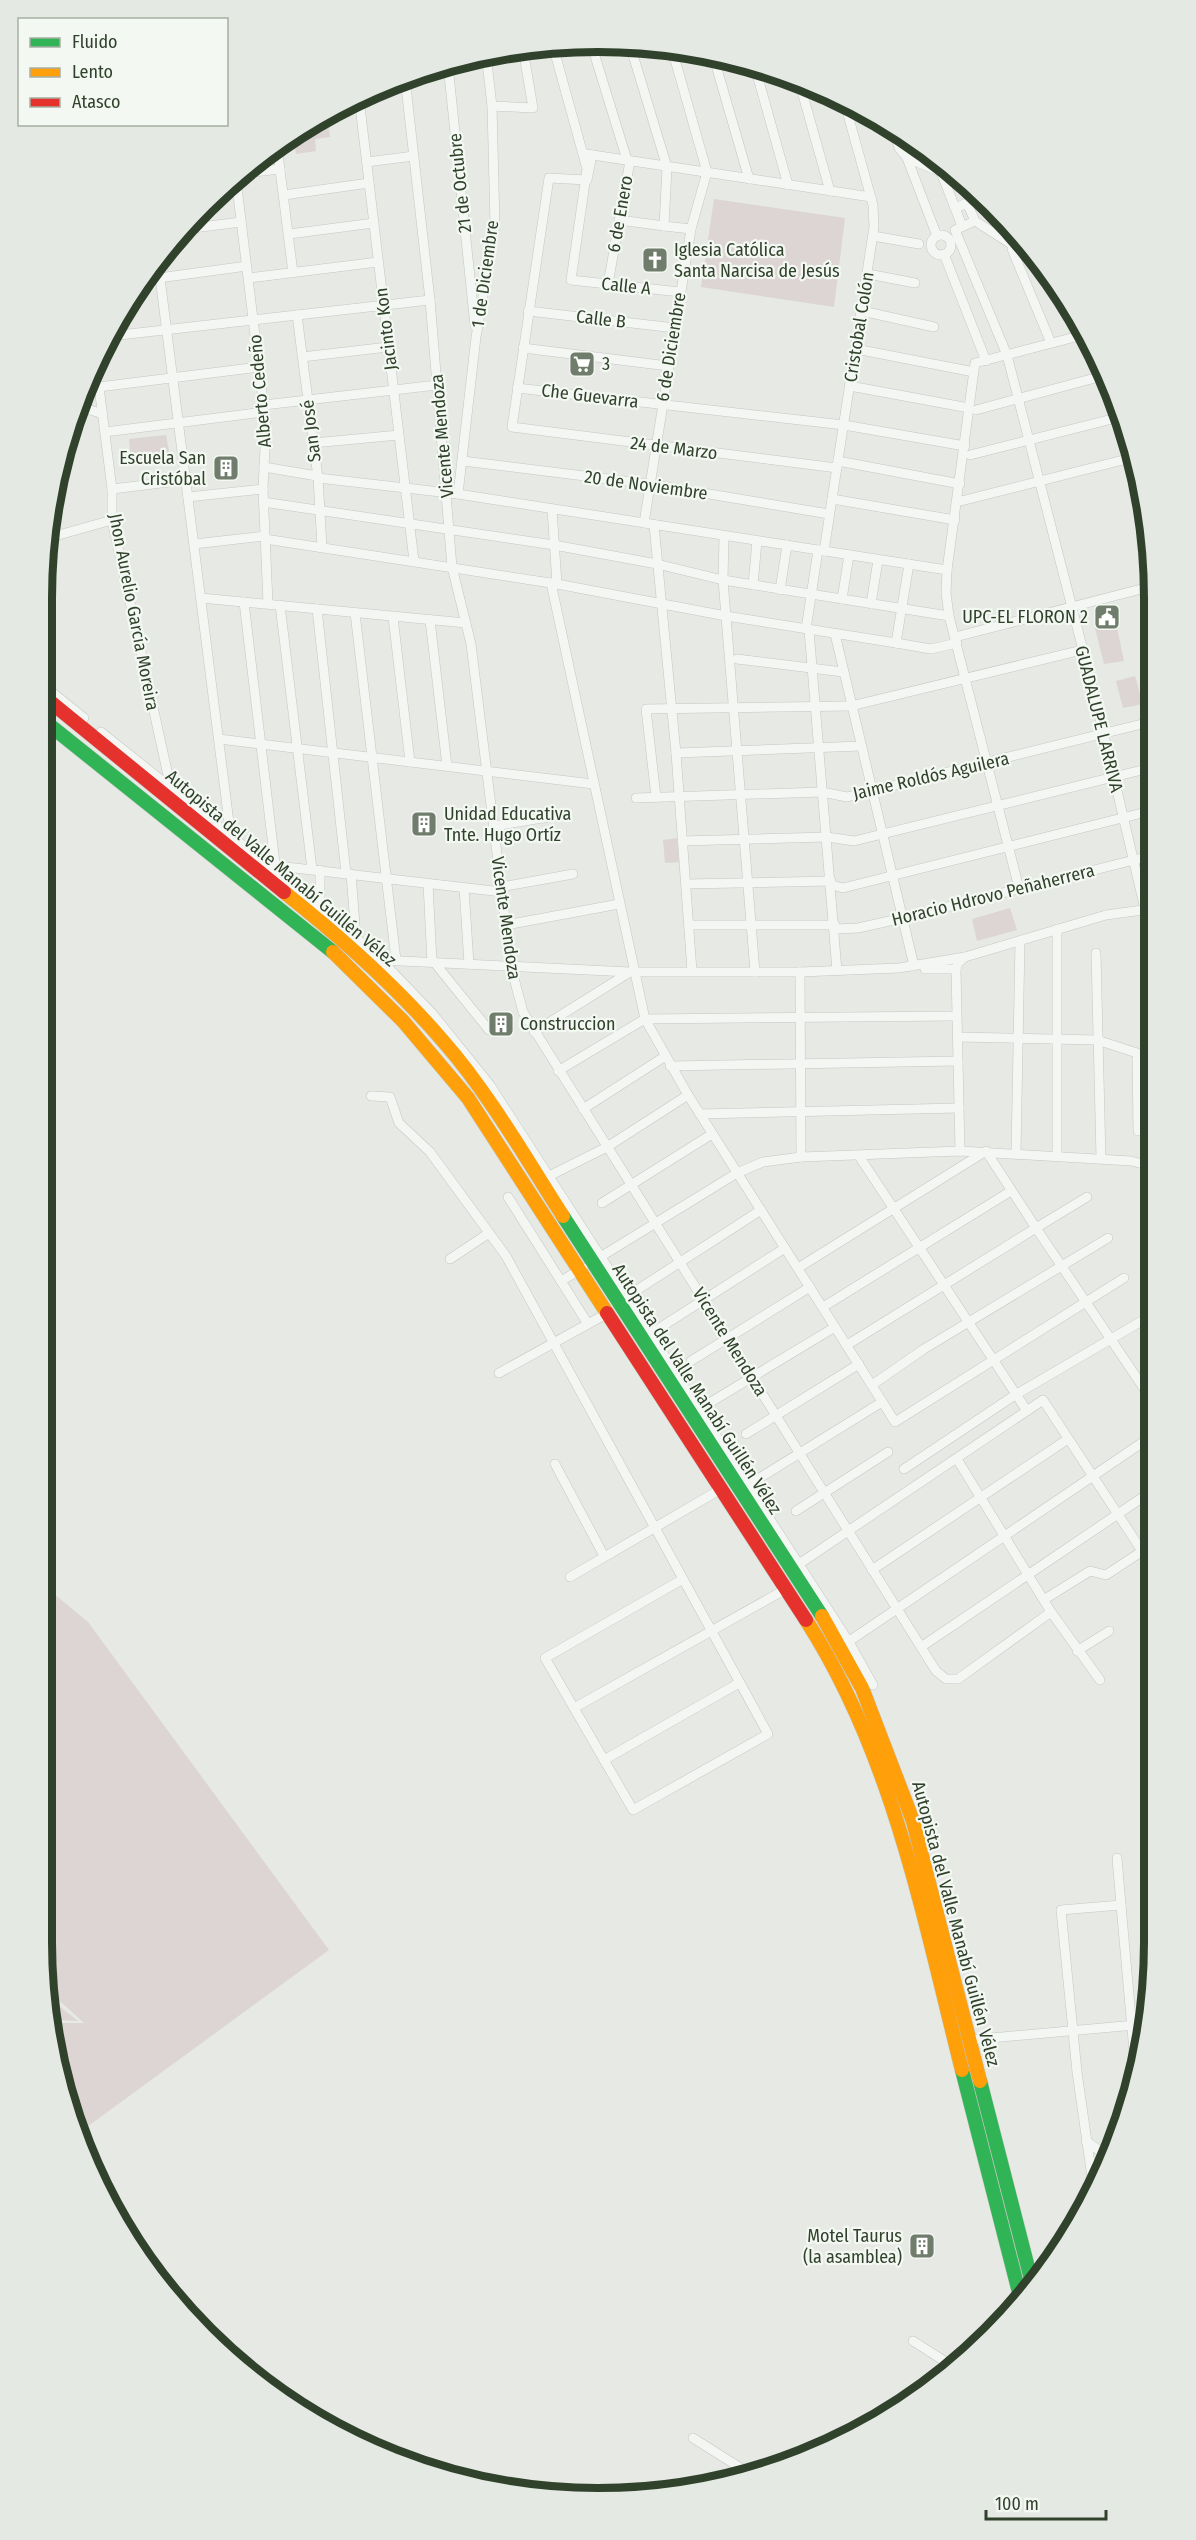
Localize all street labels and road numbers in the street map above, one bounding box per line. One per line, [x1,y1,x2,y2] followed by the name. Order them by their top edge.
[444,132,476,234] street label: 21 de Octubre
[602,174,638,254] street label: 6 de Enero
[467,219,503,329] street label: 1 de Diciembre
[839,270,879,384] street label: Cristobal Colón
[600,272,652,300] street label: Calle A
[370,286,402,372] street label: Jacinto Kon
[652,291,690,403] street label: 6 de Diciembre
[575,305,627,333] street label: Calle B
[244,334,276,448] street label: Alberto Cedeño
[426,373,458,499] street label: Vicente Mendoza
[540,379,640,413] street label: Che Guevarra
[296,399,326,463] street label: San José
[629,432,719,464] street label: 24 de Marzo
[583,465,709,505] street label: 20 de Noviembre
[104,512,164,713] street label: Jhon Aurelio García Moreira
[1070,643,1128,795] street label: GUADALUPE LARRIVA
[851,747,1011,805] street label: Jaime Roldós Aguilera
[161,765,401,971] street label: Autopista del Valle Manabí Guillén Vélez
[486,855,526,981] street label: Vicente Mendoza
[889,859,1097,931] street label: Horacio Hdrovo Peñaherrera
[608,1260,786,1518] street label: Autopista del Valle Manabí Guillén Vélez
[688,1284,772,1401] street label: Vicente Mendoza
[907,1779,1005,2069] street label: Autopista del Valle Manabí Guillén Vélez

